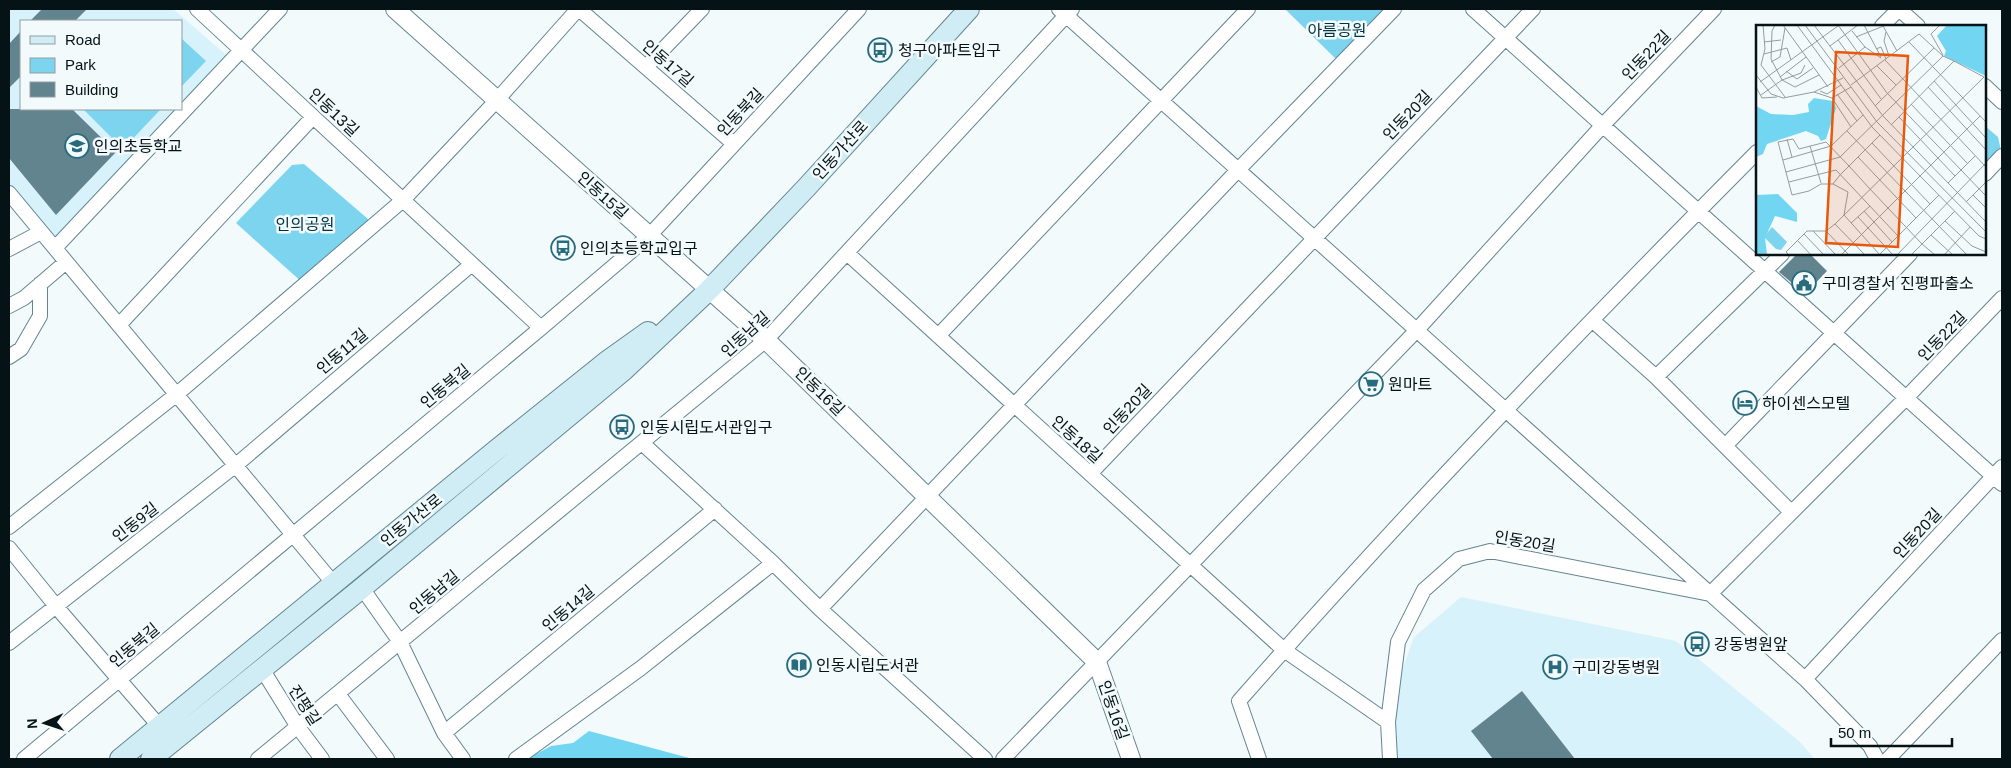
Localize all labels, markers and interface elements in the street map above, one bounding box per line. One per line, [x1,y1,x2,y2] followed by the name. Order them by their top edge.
[20,20,182,110] legend
[1308,22,1366,39] park label: 아름공원
[1756,25,1986,255] inset map
[1619,27,1674,84] street label: 인동22길
[65,31,101,48] text: Road
[639,37,697,90] street label: 인동17길
[867,37,893,63] bus stop icon: 청구아파트입구
[898,42,1001,59] place label: 청구아파트입구
[65,56,96,73] text: Park
[65,81,118,98] text: Building
[305,85,362,140] street label: 인동13길
[714,85,767,140] street label: 인동북길
[1380,87,1435,144] street label: 인동20길
[809,117,871,183] street label: 인동가산로
[64,133,90,159] school or university icon: 인의초등학교
[94,138,182,155] place label: 인의초등학교
[574,168,631,222] street label: 인동15길
[276,216,334,233] park label: 인의공원
[550,235,576,261] bus stop icon: 인의초등학교입구
[580,240,698,257] place label: 인의초등학교입구
[1791,270,1817,296] public building icon: 구미경찰서 진평파출소
[1822,275,1974,292] place label: 구미경찰서 진평파출소
[718,308,773,360] street label: 인동남길
[1915,308,1970,365] street label: 인동22길
[314,325,371,377] street label: 인동11길
[417,361,473,412] street label: 인동북길
[791,364,848,419] street label: 인동16길
[1358,371,1384,397] supermarket icon: 원마트
[1388,376,1432,393] place label: 원마트
[1100,381,1155,438] street label: 인동20길
[1732,390,1758,416] hotel icon: 하이센스모텔
[1762,395,1850,412] place label: 하이센스모텔
[1048,412,1105,466] street label: 인동18길
[609,414,635,440] bus stop icon: 인동시립도서관입구
[640,419,772,436] place label: 인동시립도서관입구
[377,490,445,550] street label: 인동가산로
[109,499,161,545] street label: 인동9길
[1890,505,1945,562] street label: 인동20길
[1493,528,1557,555] street label: 인동20길
[406,567,462,618] street label: 인동남길
[539,582,598,635] street label: 인동14길
[106,620,162,671] street label: 인동북길
[1684,631,1710,657] bus stop icon: 강동병원앞
[1714,636,1788,653] place label: 강동병원앞
[786,652,812,678] library icon: 인동시립도서관
[1542,654,1568,680] hospital icon: 구미강동병원
[816,657,919,674] place label: 인동시립도서관
[1572,659,1660,676] place label: 구미강동병원
[1095,678,1132,742] street label: 인동16길
[285,682,324,728] street label: 진평길
[20,698,70,748] north arrow
[1831,716,1952,748] scale bar
[24,718,40,729] text: N
[1838,724,1871,741] text: 50 m

